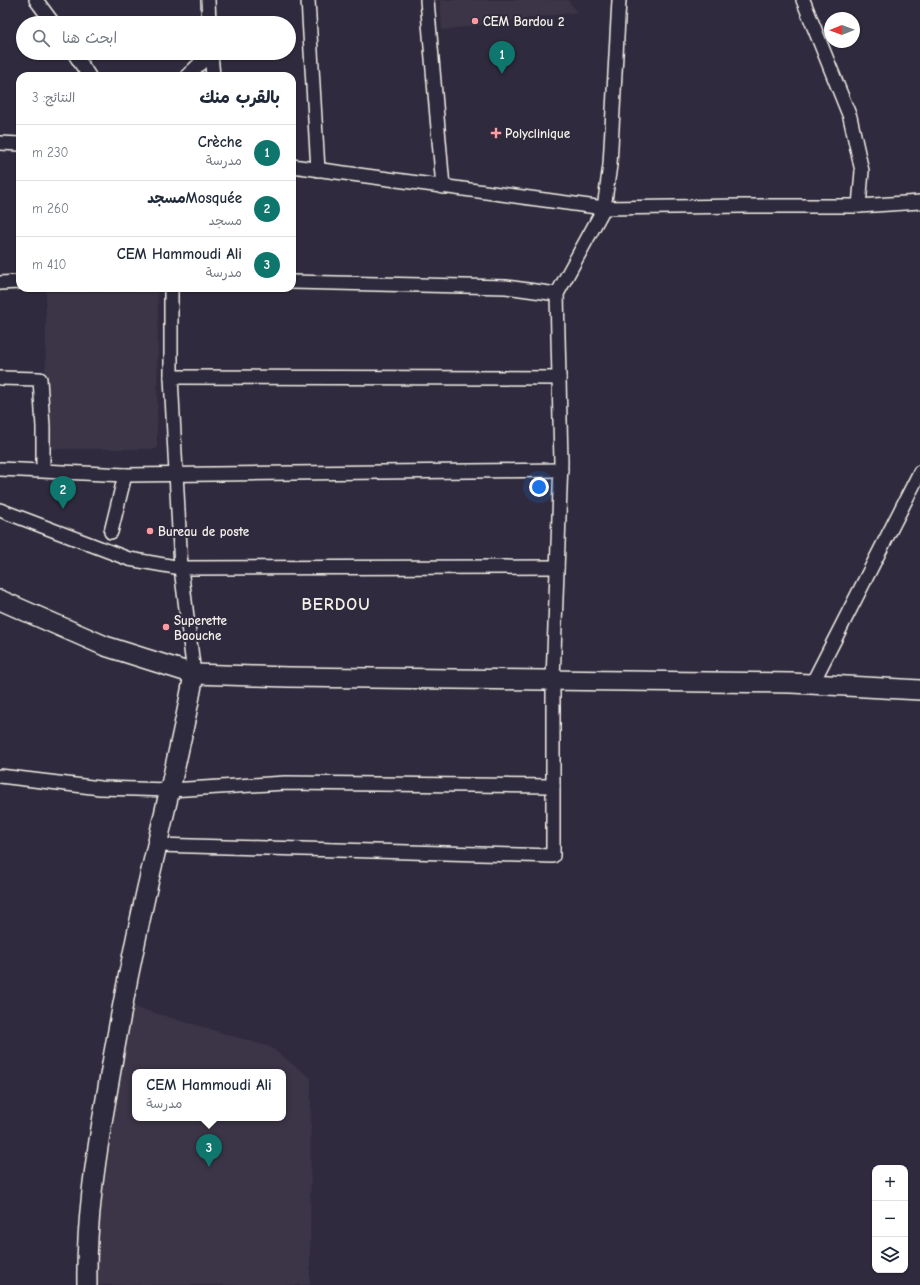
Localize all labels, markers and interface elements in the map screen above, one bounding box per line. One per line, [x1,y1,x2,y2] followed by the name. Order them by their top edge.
[824,12,860,48] north arrow
[483,14,564,29] place label: CEM Bardou 2
[16,16,296,60] search box
[470,16,480,26] marker: CEM Bardou 2
[30,27,52,49] icon: search
[62,29,117,47] text: ابحث هنا
[489,41,515,74] pin: 1
[199,88,280,107] text: بالقرب منك
[32,90,75,105] text: النتائج: 3
[505,126,571,141] place label: Polyclinique
[490,127,502,139] marker: Polyclinique
[198,133,242,151] text: Crèche
[32,145,68,160] text: 230 m
[264,145,270,160] text: 1
[206,153,242,168] text: مدرسة
[147,189,242,207] text: Mosquéeمسجد
[32,201,69,216] text: 260 m
[264,201,270,216] text: 2
[209,213,242,228] text: مسجد
[117,245,242,263] text: CEM Hammoudi Ali
[32,257,66,272] text: 410 m
[264,257,270,272] text: 3
[206,265,242,280] text: مدرسة
[50,476,76,509] pin: 2
[529,477,549,497] your location
[158,524,250,539] place label: Bureau de poste
[145,526,155,536] marker: Bureau de poste
[301,595,371,614] district label: BERDOU
[174,613,227,643] place label: Superette Baouche
[161,622,171,632] marker: Superette Baouche
[132,1069,286,1121] popup
[146,1076,272,1094] text: CEM Hammoudi Ali
[146,1096,183,1111] text: مدرسة
[196,1134,222,1167] pin: 3
[872,1165,908,1273] map controls
[872,1165,908,1201] button: +
[872,1201,908,1237] button: −
[872,1237,908,1273] button: layers

